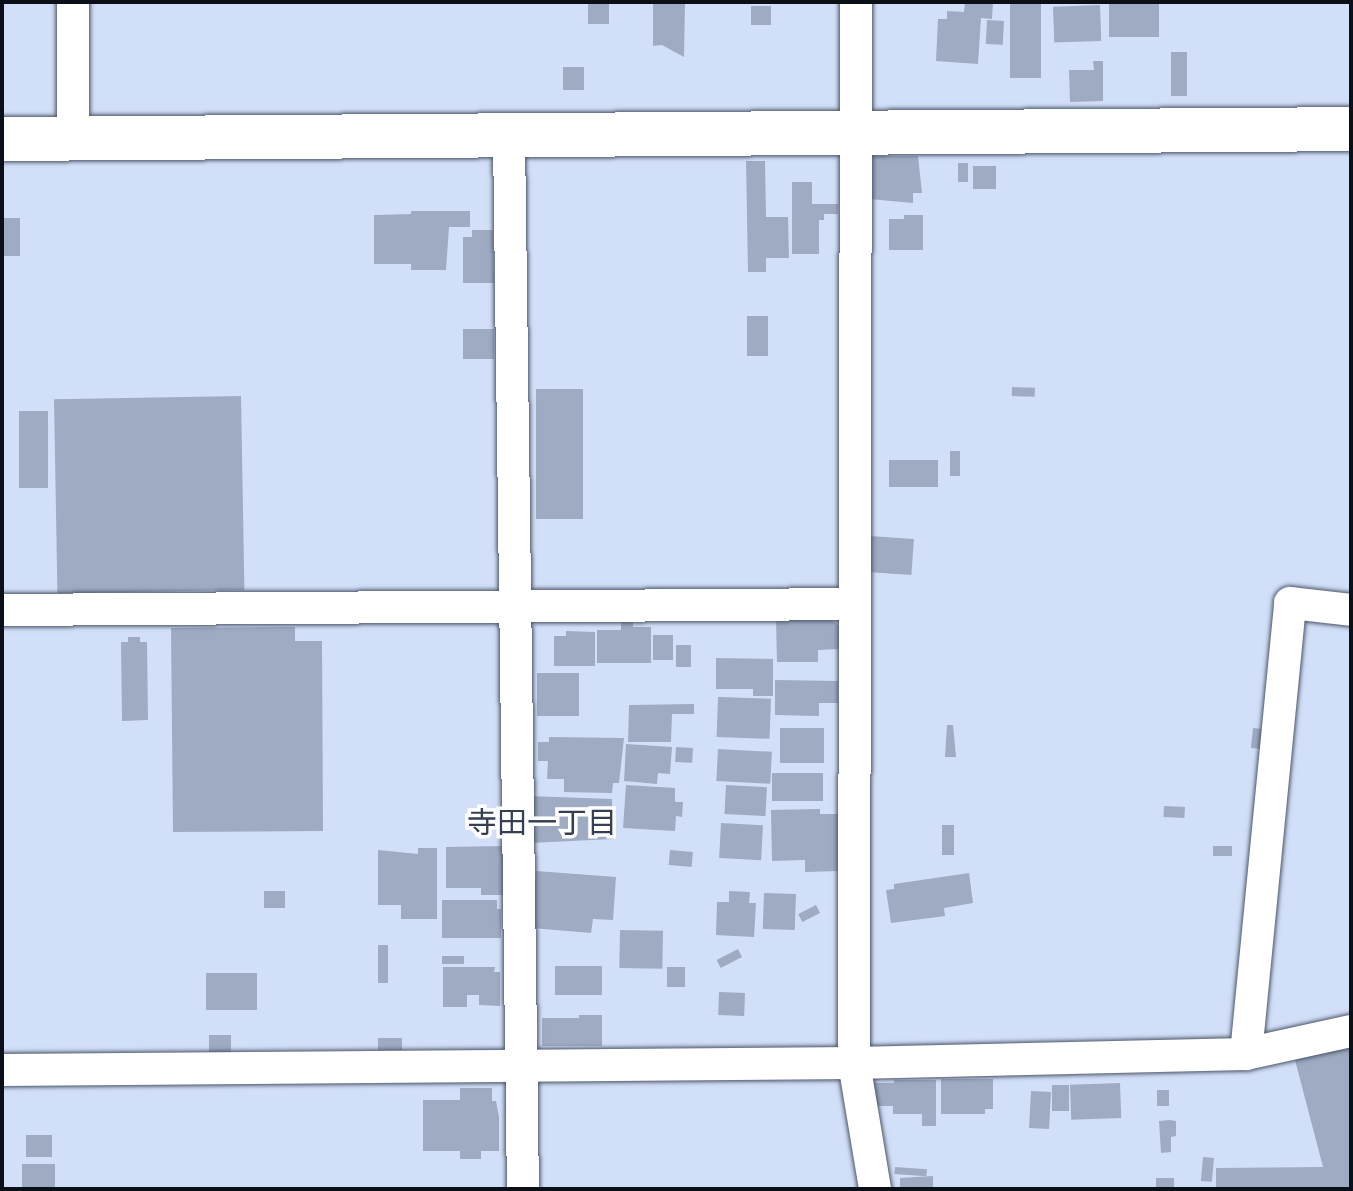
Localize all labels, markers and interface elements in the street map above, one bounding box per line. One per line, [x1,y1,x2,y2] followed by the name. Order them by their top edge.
[467,804,617,840] district label: 寺田一丁目

